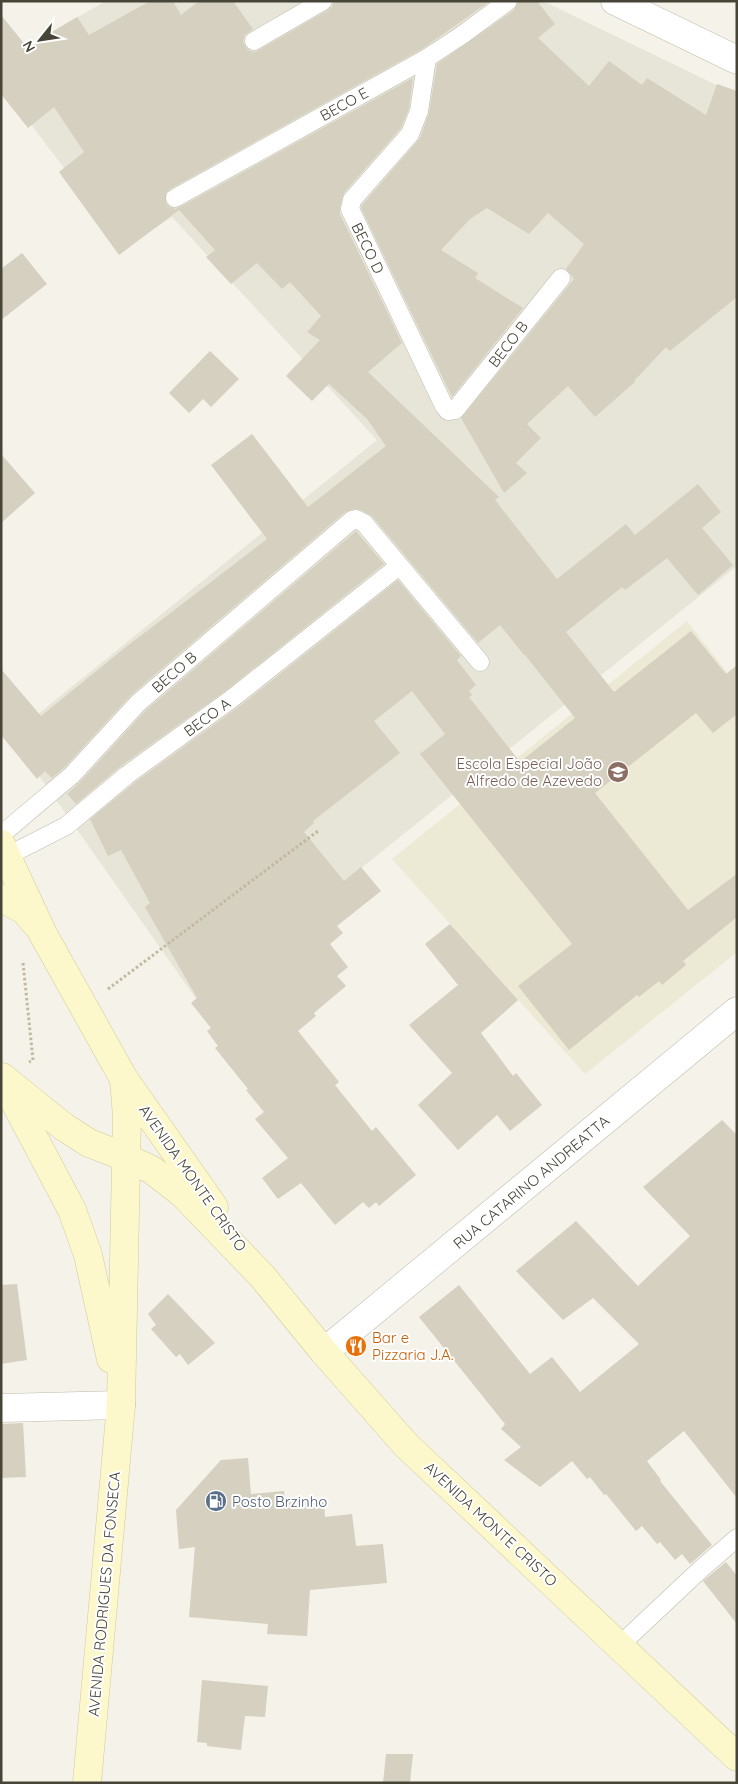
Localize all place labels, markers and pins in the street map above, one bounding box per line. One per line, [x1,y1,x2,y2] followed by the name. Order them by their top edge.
[456,754,602,790] place label: Escola Especial João Alfredo de Azevedo
[606,760,630,784] school or university icon: Escola Especial João Alfredo de Azevedo
[372,1328,454,1364] place label: Bar e Pizzaria J.A.
[344,1334,368,1358] restaurant icon: Bar e Pizzaria J.A.
[204,1489,228,1513] fuel station icon: Posto Brzinho
[232,1492,327,1511] place label: Posto Brzinho

